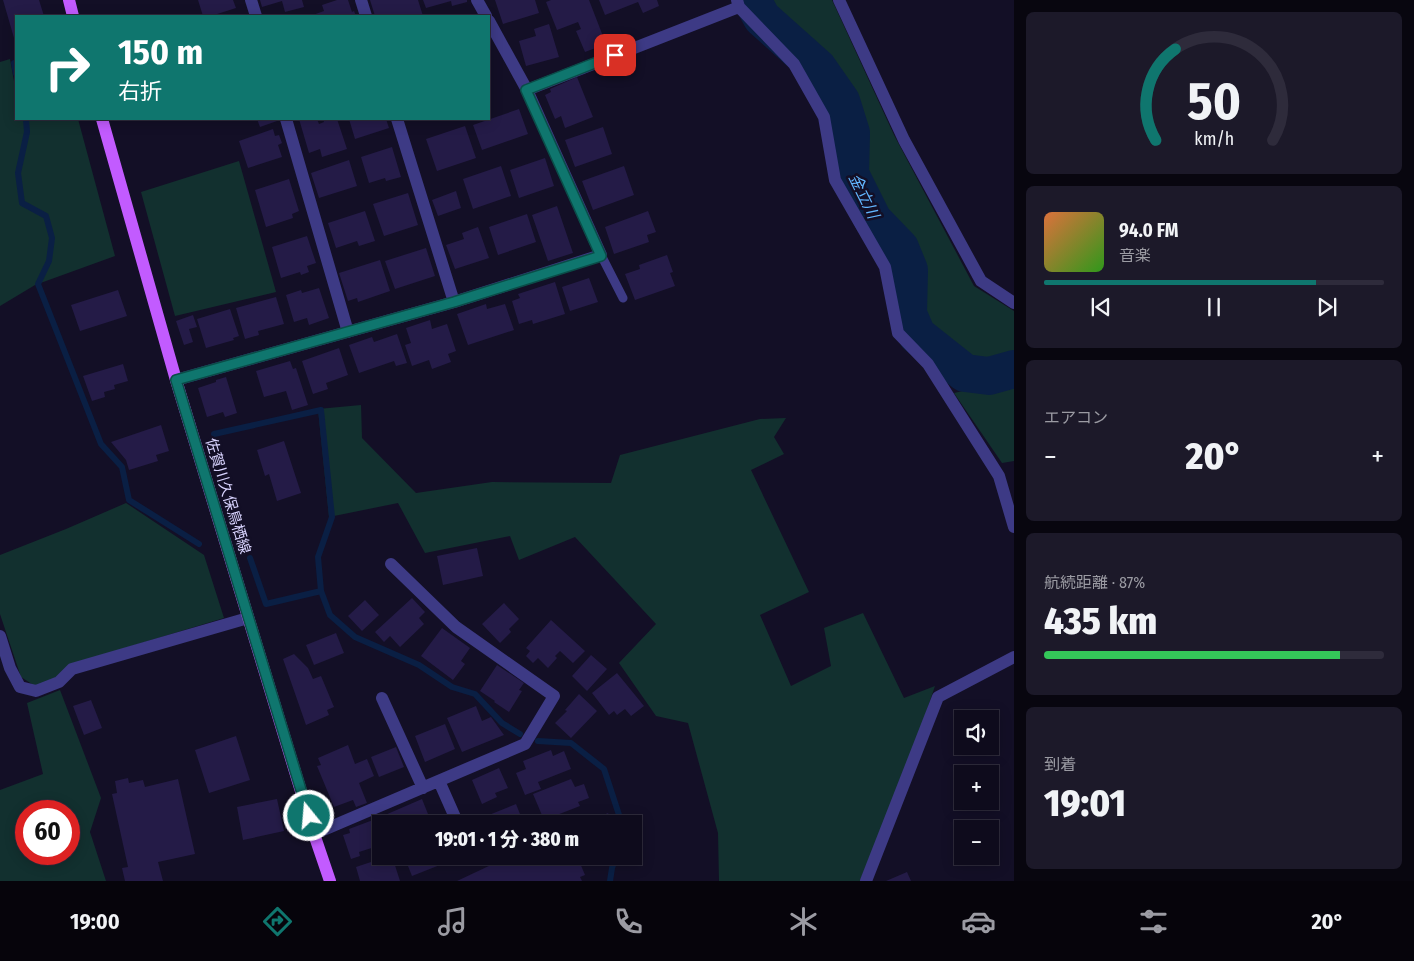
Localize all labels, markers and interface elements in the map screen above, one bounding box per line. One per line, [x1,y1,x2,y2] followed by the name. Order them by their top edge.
[118,31,203,73] text: 150 m
[594,34,636,76] pin
[35,35,100,100] icon: right
[601,41,629,69] icon: arrive
[1187,70,1241,133] text: 50
[118,78,162,105] text: 右折
[1194,128,1234,150] text: km/h
[845,170,884,224] water label: 金立川
[1119,219,1178,242] text: 94.0 FM
[1119,246,1151,265] text: 音楽
[1087,293,1115,321] icon: previous
[1200,293,1228,321] icon: pause
[1313,293,1341,321] icon: next
[1044,408,1108,427] text: エアコン
[1186,433,1242,479] text: 20°
[202,436,254,556] street label: 佐賀川久保鳥栖線
[1044,440,1057,473] text: −
[1371,440,1384,473] text: +
[1044,573,1145,592] text: 航続距離 · 87%
[1044,598,1157,644] text: 435 km
[954,710,999,865] map controls
[954,710,999,755] button: sound
[1044,755,1076,774] text: 到着
[954,765,999,810] button: +
[1044,780,1126,826] text: 19:01
[282,789,334,841] position arrow
[15,800,80,865] speed limit sign: 60
[954,820,999,865] button: −
[435,828,579,851] text: 19:01 · 1 分 · 380 m
[260,904,295,939] icon: directions
[435,904,470,939] icon: music
[611,904,646,939] icon: phone
[786,904,821,939] icon: climate
[961,904,996,939] icon: car
[1136,904,1171,939] icon: filters
[70,908,120,935] text: 19:00
[1311,908,1344,935] text: 20°

